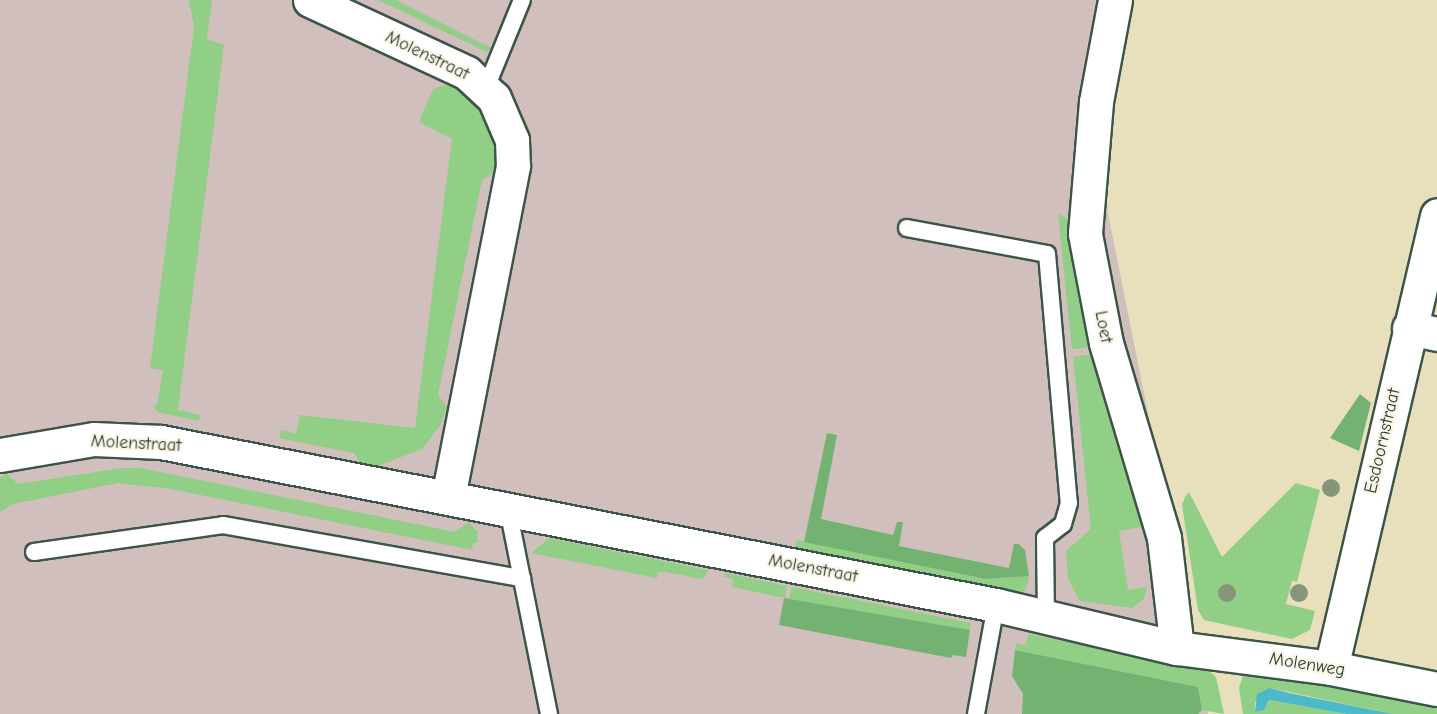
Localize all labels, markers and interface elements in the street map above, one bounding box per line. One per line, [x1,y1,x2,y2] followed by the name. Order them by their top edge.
[382,26,472,86] street label: Molenstraat
[1089,309,1117,345] street label: Loet
[1360,386,1406,496] street label: Esdoornstraat
[90,431,182,457] street label: Molenstraat
[766,550,860,588] street label: Molenstraat
[1268,648,1346,682] street label: Molenweg

